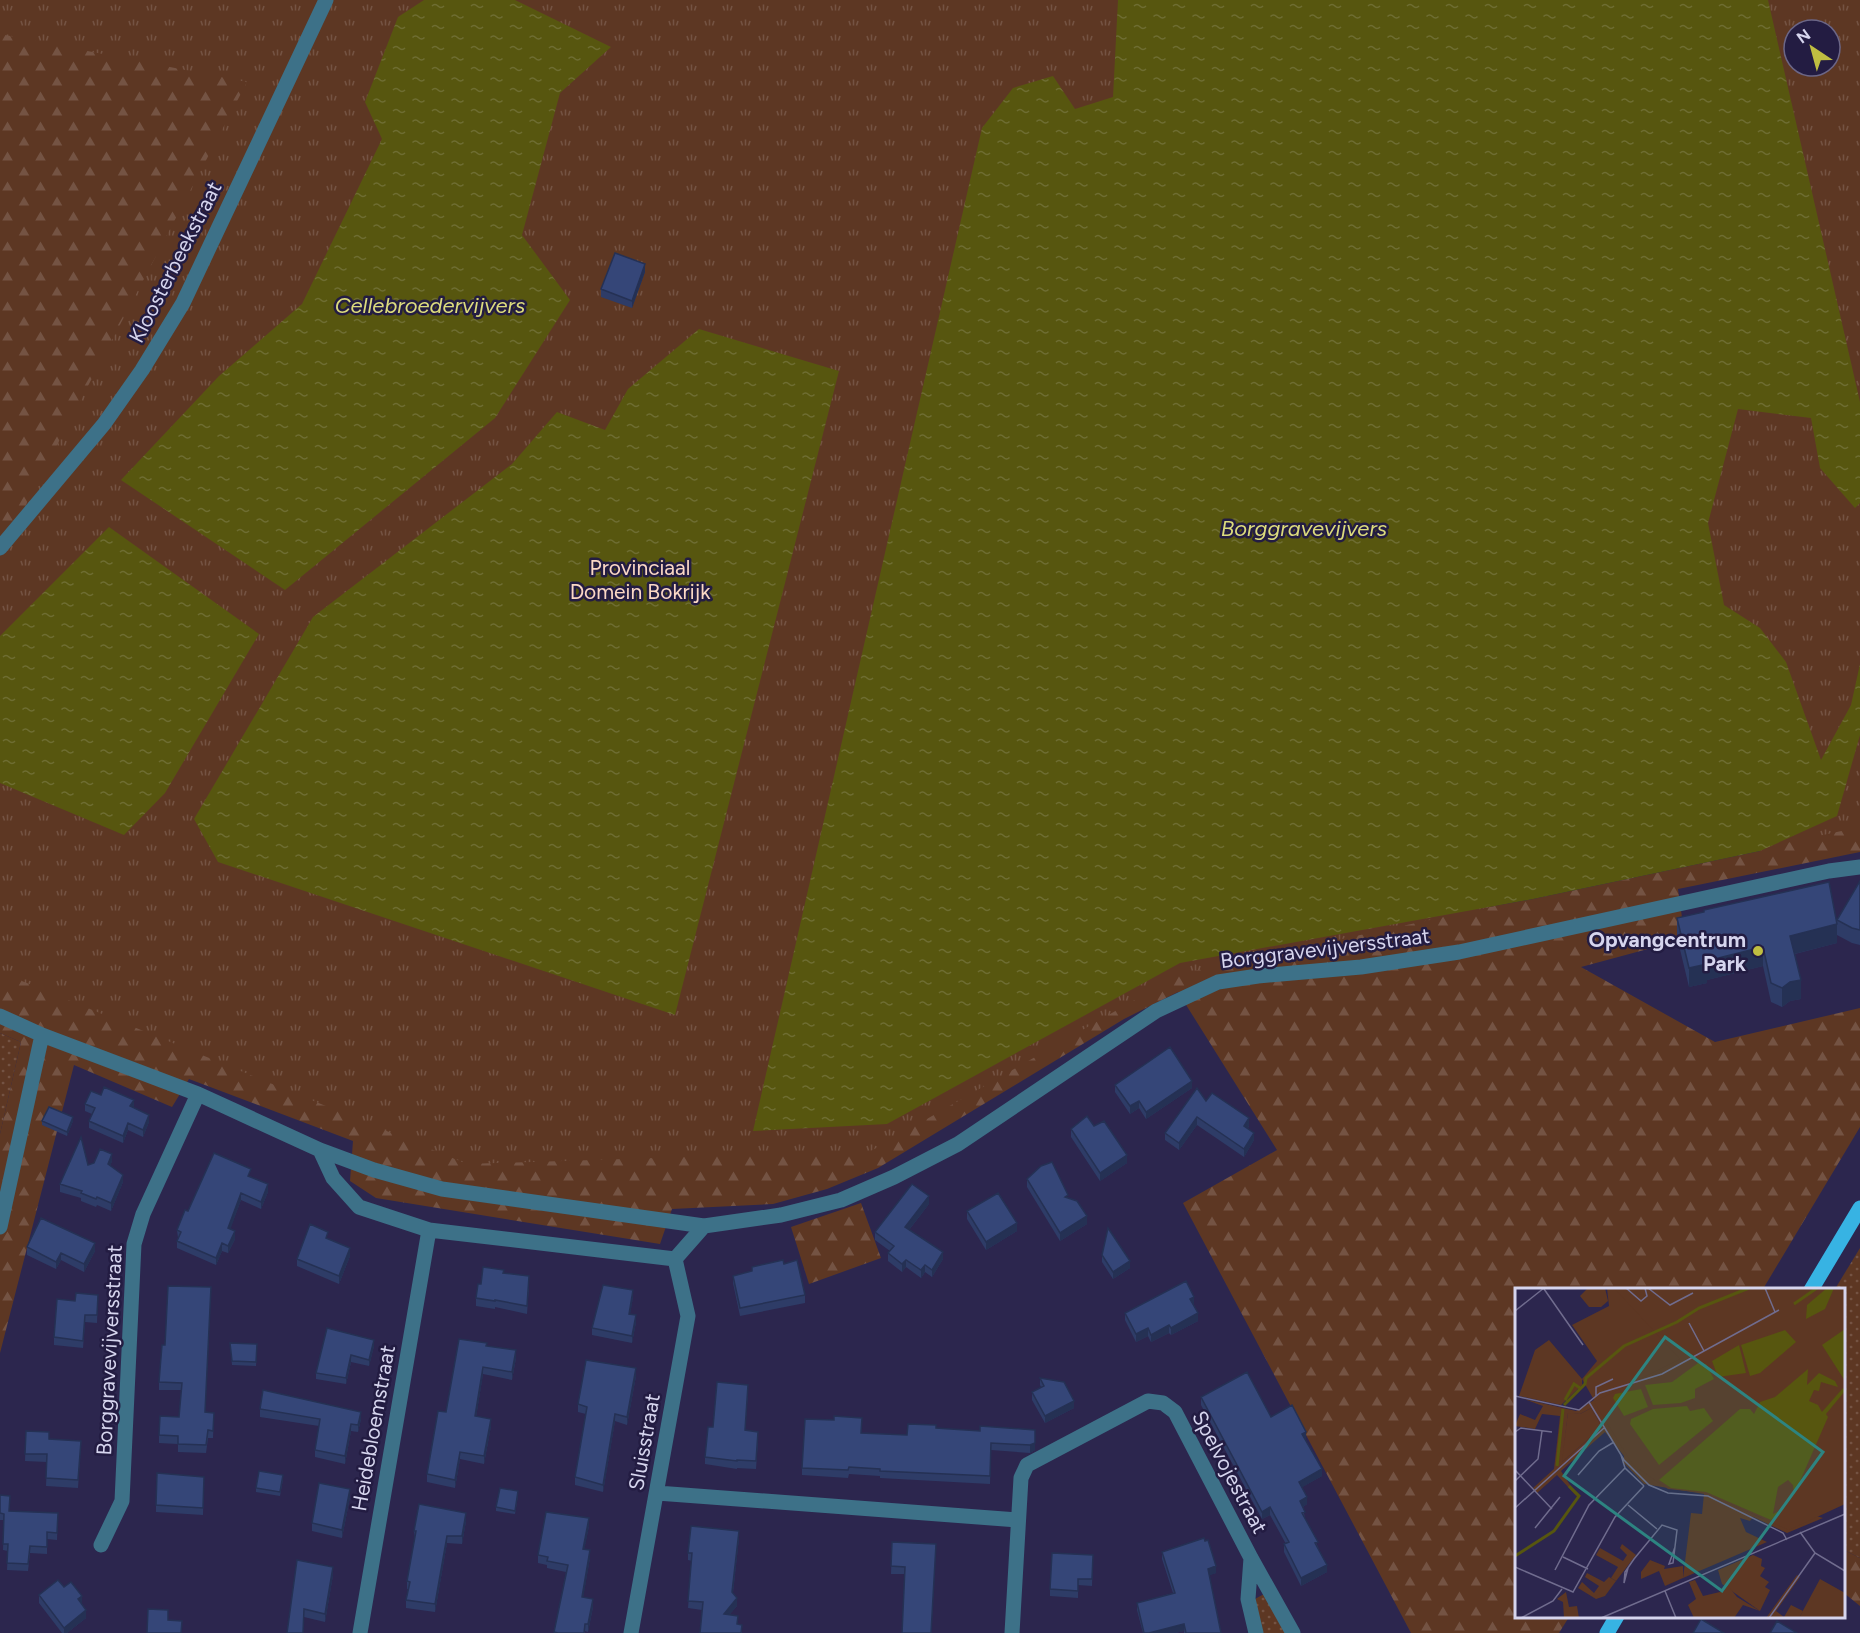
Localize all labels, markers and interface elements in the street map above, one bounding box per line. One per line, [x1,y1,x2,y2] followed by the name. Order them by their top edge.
[1782,18,1842,78] north arrow
[1793,25,1814,48] text: N
[124,177,226,347] street label: Kloosterbeekstraat
[335,292,525,319] water label: Cellebroedervijvers
[1221,515,1387,542] water label: Borggravevijvers
[570,555,711,604] park label: Provinciaal Domein Bokrijk
[1219,923,1431,973] street label: Borggravevijversstraat
[1589,927,1747,976] place label: Opvangcentrum Park
[1751,944,1765,958] marker: Opvangcentrum Park
[91,1244,127,1456] street label: Borggravevijversstraat
[1515,1288,1845,1618] inset map
[346,1343,400,1513] street label: Heidebloemstraat
[623,1391,665,1492] street label: Sluisstraat
[1187,1406,1273,1538] street label: Spelvojestraat

